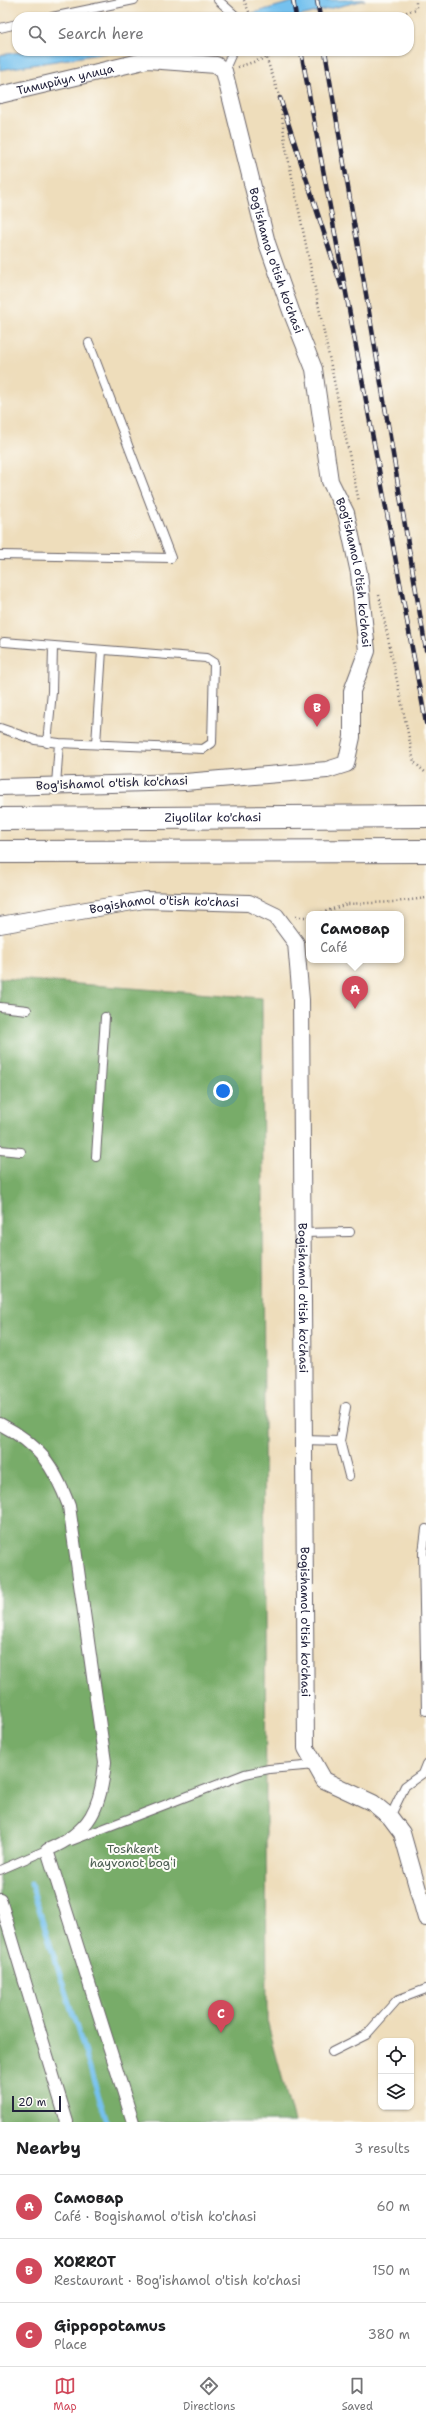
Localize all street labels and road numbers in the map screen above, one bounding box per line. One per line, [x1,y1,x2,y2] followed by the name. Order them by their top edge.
[15,60,116,99] street label: Тимирйул улица
[245,186,307,336] street label: Bog'ishamol o'tish ko'chasi
[332,495,375,648] street label: Bog'ishamol o'tish ko'chasi
[36,772,188,794] street label: Bog'ishamol o'tish ko'chasi
[164,809,262,826] street label: Ziyolilar ko'chasi
[88,892,239,917] street label: Bogishamol o'tish ko'chasi
[294,1223,311,1373] street label: Bogishamol o'tish ko'chasi
[297,1547,314,1697] street label: Bogishamol o'tish ko'chasi

